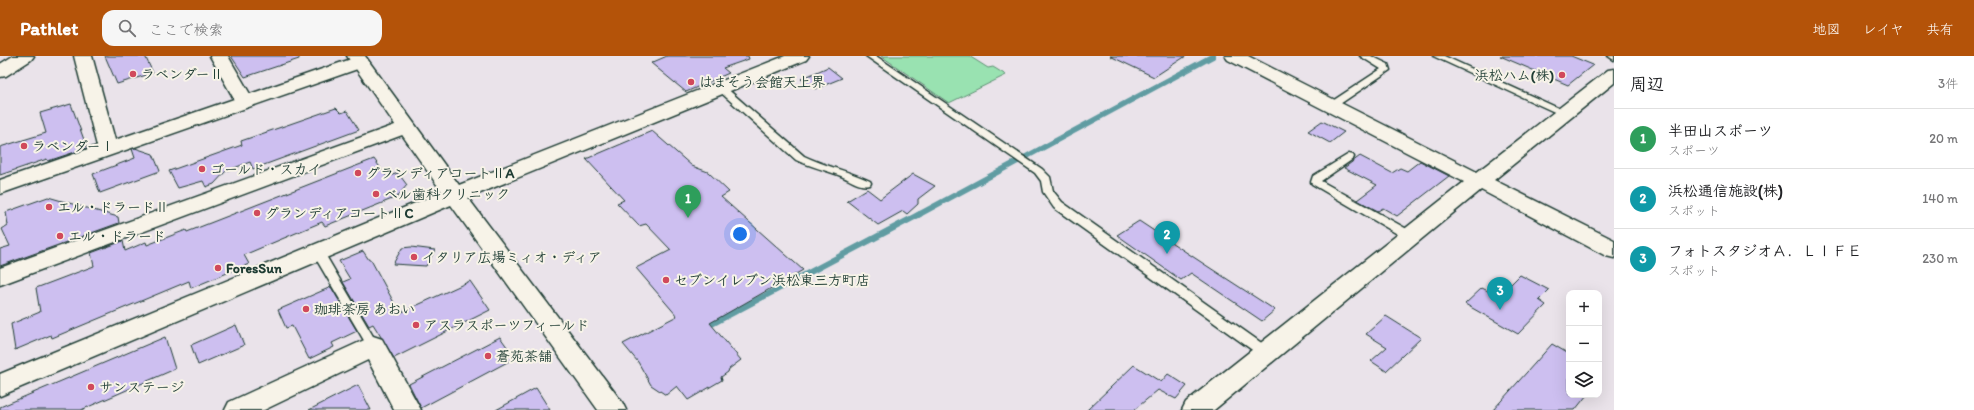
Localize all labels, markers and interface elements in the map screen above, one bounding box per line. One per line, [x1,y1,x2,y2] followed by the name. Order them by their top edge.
[102,10,382,46] search box
[20,17,78,40] text: Pathlet
[116,17,138,39] icon: search
[148,21,223,39] text: ここで検索
[1813,21,1841,38] text: 地図
[1863,21,1904,38] text: レイヤ
[1926,21,1954,38] text: 共有
[141,66,224,83] place label: ラベンダーⅡ
[1475,67,1554,84] place label: 浜松ハム(株)
[128,69,138,79] marker: ラベンダーⅡ
[1557,70,1567,80] marker: 浜松ハム(株)
[699,74,825,91] place label: はまそう会館天上界
[1630,74,1664,94] text: 周辺
[1938,76,1958,91] text: 3件
[686,77,696,87] marker: はまそう会館天上界
[1668,122,1773,140] text: 半田山スポーツ
[1640,131,1646,146] text: 1
[1929,131,1958,146] text: 20 m
[32,138,115,155] place label: ラベンダーⅠ
[19,141,29,151] marker: ラベンダーⅠ
[1668,143,1720,158] text: スポーツ
[210,161,321,178] place label: ゴールド・スカイ
[197,164,207,174] marker: ゴールド・スカイ
[366,165,515,182] place label: グランディアコートⅡA
[353,168,363,178] marker: グランディアコートⅡA
[1668,182,1783,200] text: 浜松通信施設(株)
[675,185,701,218] pin: 1
[384,186,510,203] place label: ベル歯科クリニック
[371,189,381,199] marker: ベル歯科クリニック
[1640,191,1646,206] text: 2
[1922,191,1958,206] text: 140 m
[57,199,169,216] place label: エル・ドラードⅡ
[44,202,54,212] marker: エル・ドラードⅡ
[1668,203,1720,218] text: スポット
[265,205,413,222] place label: グランディアコートⅡC
[252,208,262,218] marker: グランディアコートⅡC
[1154,221,1180,254] pin: 2
[730,224,750,244] your location
[68,228,166,245] place label: エル・ドラード
[55,231,65,241] marker: エル・ドラード
[1668,242,1862,260] text: フォトスタジオＡ．ＬＩＦＥ
[422,249,602,266] place label: イタリア広場ミィオ・ディア
[1639,251,1647,266] text: 3
[1922,251,1958,266] text: 230 m
[409,252,419,262] marker: イタリア広場ミィオ・ディア
[226,260,282,277] place label: ForesSun
[213,263,223,273] marker: ForesSun
[1668,263,1720,278] text: スポット
[674,272,870,289] place label: セブンイレブン浜松東三方町店
[661,275,671,285] marker: セブンイレブン浜松東三方町店
[1487,277,1513,310] pin: 3
[1566,290,1602,398] map controls
[1566,290,1602,326] button: +
[314,301,415,318] place label: 珈琲茶房 あおい
[301,304,311,314] marker: 珈琲茶房 あおい
[424,317,589,334] place label: アスラスポーツフィールド
[411,320,421,330] marker: アスラスポーツフィールド
[1566,326,1602,362] button: −
[496,348,552,365] place label: 蒼苑茶舗
[483,351,493,361] marker: 蒼苑茶舗
[1566,362,1602,398] button: layers
[99,379,184,396] place label: サンステージ
[86,382,96,392] marker: サンステージ

